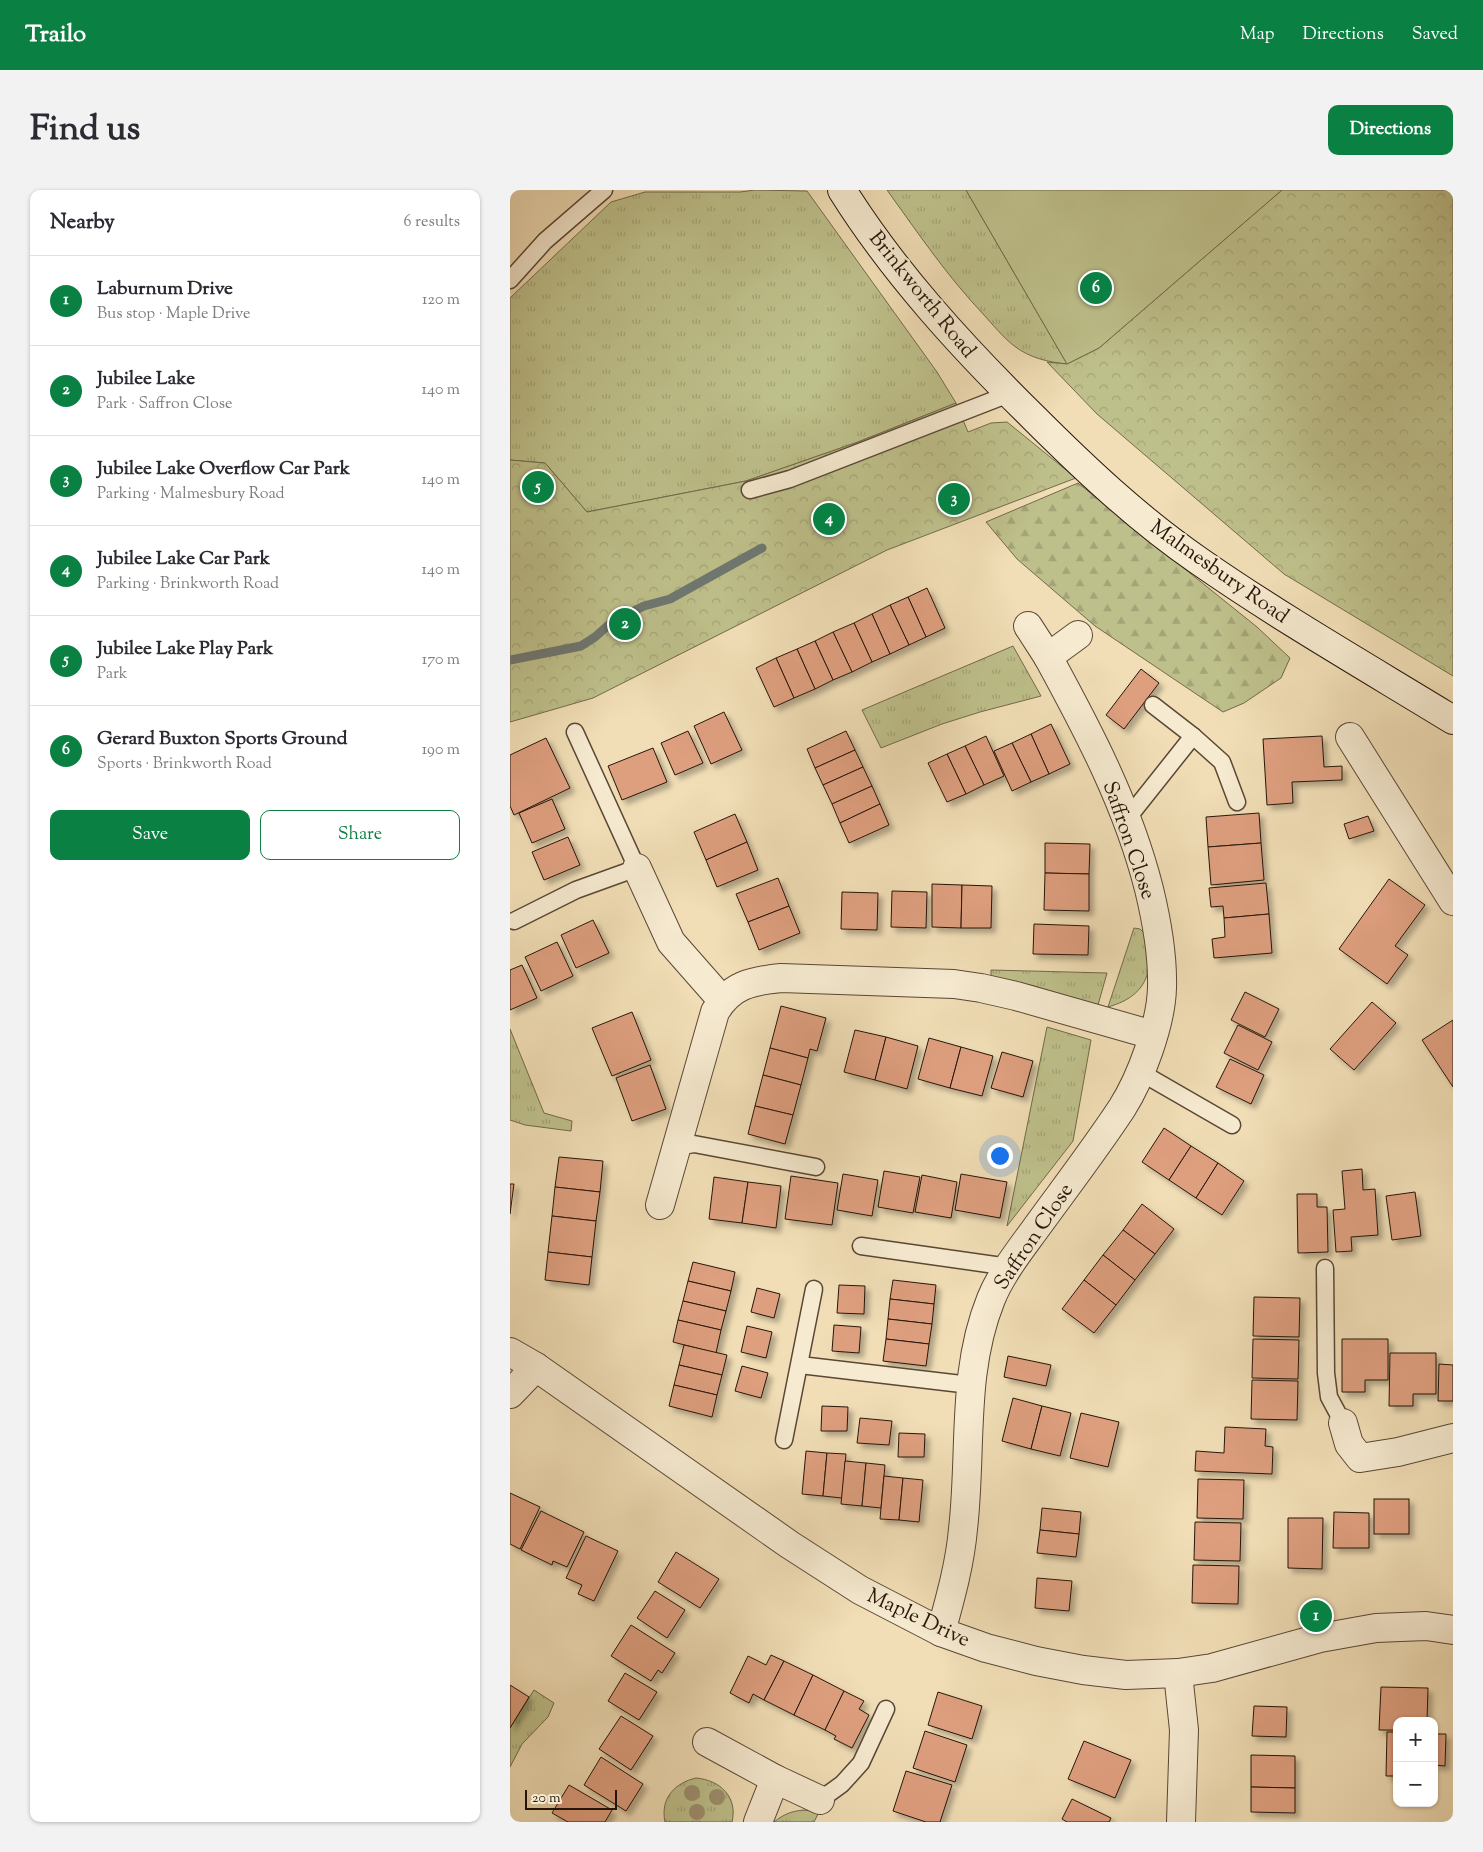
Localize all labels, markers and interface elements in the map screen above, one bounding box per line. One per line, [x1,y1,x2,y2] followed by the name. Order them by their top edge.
[25,18,86,52] text: Trailo
[1240,22,1275,48] text: Map
[1303,22,1384,48] text: Directions
[1412,22,1458,48] text: Saved
[30,105,140,156] text: Find us
[1328,105,1453,155] button: Directions
[50,208,115,238] text: Nearby
[404,211,460,234] text: 6 results
[861,225,982,365] street label: Brinkworth Road
[1080,269,1112,307] pin: 6
[97,276,233,303] text: Laburnum Drive
[63,289,69,312] text: 1
[422,289,460,312] text: 120 m
[97,303,250,326] text: Bus stop · Maple Drive
[97,366,195,393] text: Jubilee Lake
[62,379,70,402] text: 2
[422,379,460,402] text: 140 m
[97,393,232,416] text: Park · Saffron Close
[97,456,350,483] text: Jubilee Lake Overflow Car Park
[522,468,554,506] pin: 5
[63,469,69,492] text: 3
[422,469,460,492] text: 140 m
[938,480,970,518] pin: 3
[97,483,285,506] text: Parking · Malmesbury Road
[813,500,845,538] pin: 4
[1143,513,1295,632] street label: Malmesbury Road
[97,546,270,573] text: Jubilee Lake Car Park
[62,559,70,582] text: 4
[422,559,460,582] text: 140 m
[97,573,279,596] text: Parking · Brinkworth Road
[609,605,641,643] pin: 2
[97,636,273,663] text: Jubilee Lake Play Park
[63,649,69,672] text: 5
[422,649,460,672] text: 170 m
[97,663,128,686] text: Park
[97,726,347,753] text: Gerard Buxton Sports Ground
[62,739,70,762] text: 6
[422,739,460,762] text: 190 m
[97,753,272,776] text: Sports · Brinkworth Road
[1094,777,1162,904] street label: Saffron Close
[50,810,250,860] button: Save
[260,810,460,860] button: Share
[987,1143,1013,1169] your location
[988,1178,1082,1297] street label: Saffron Close
[862,1582,975,1656] street label: Maple Drive
[1300,1597,1332,1635] pin: 1
[1393,1717,1438,1807] map controls
[1393,1717,1438,1762] button: +
[1393,1762,1438,1807] button: −
[525,1787,618,1810] scale bar
[532,1789,561,1809] text: 20 m

